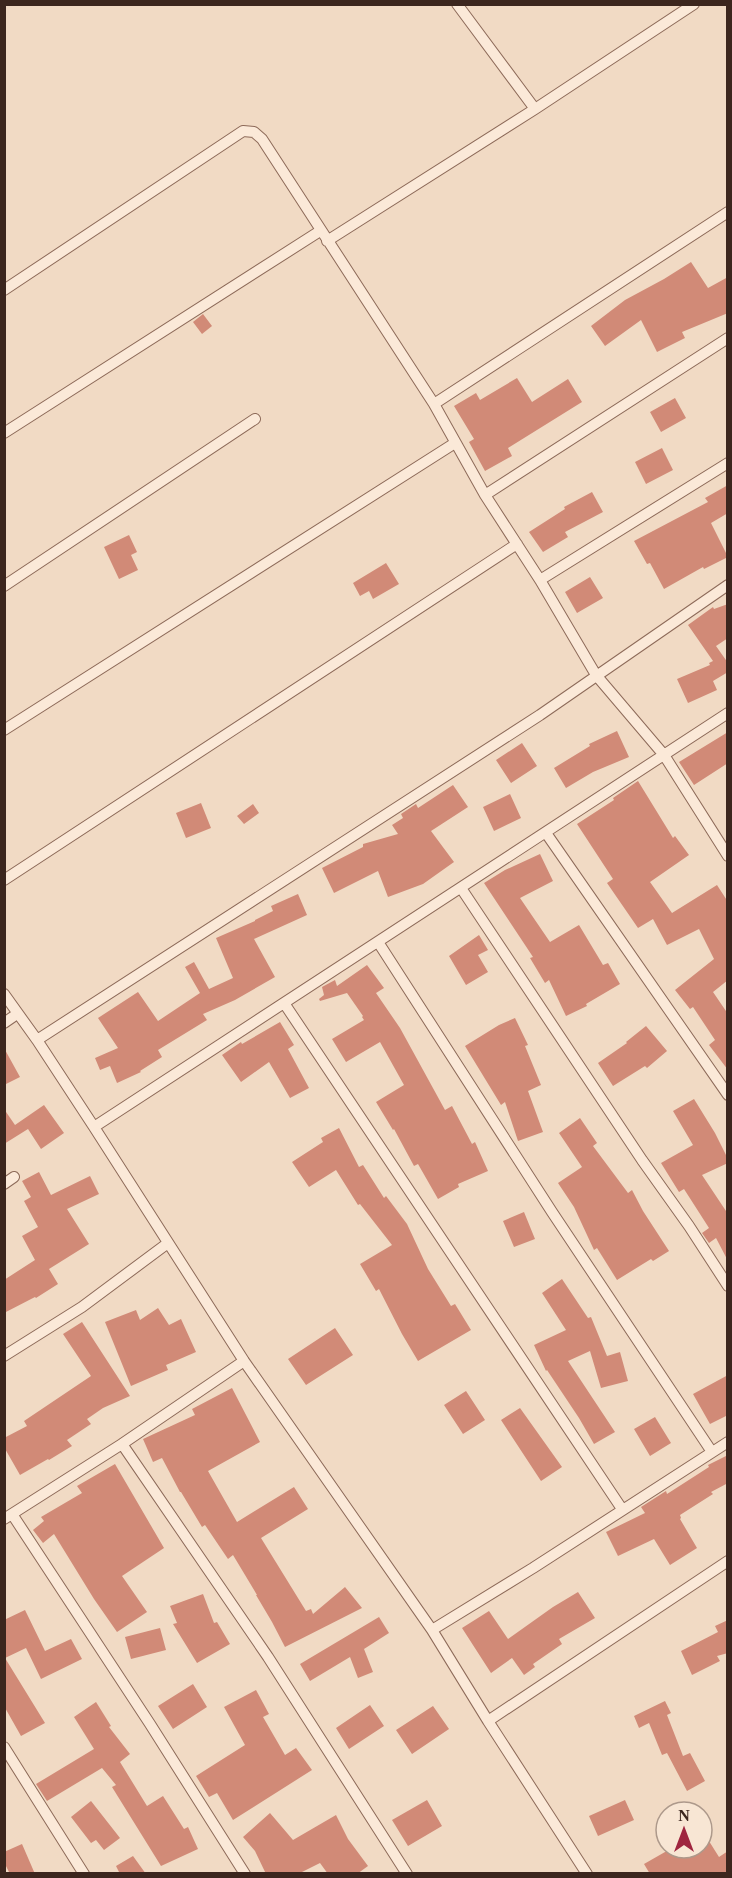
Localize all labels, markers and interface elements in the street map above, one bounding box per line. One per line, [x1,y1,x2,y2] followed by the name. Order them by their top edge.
[654,1800,714,1860] north arrow
[678,1807,690,1824] text: N

